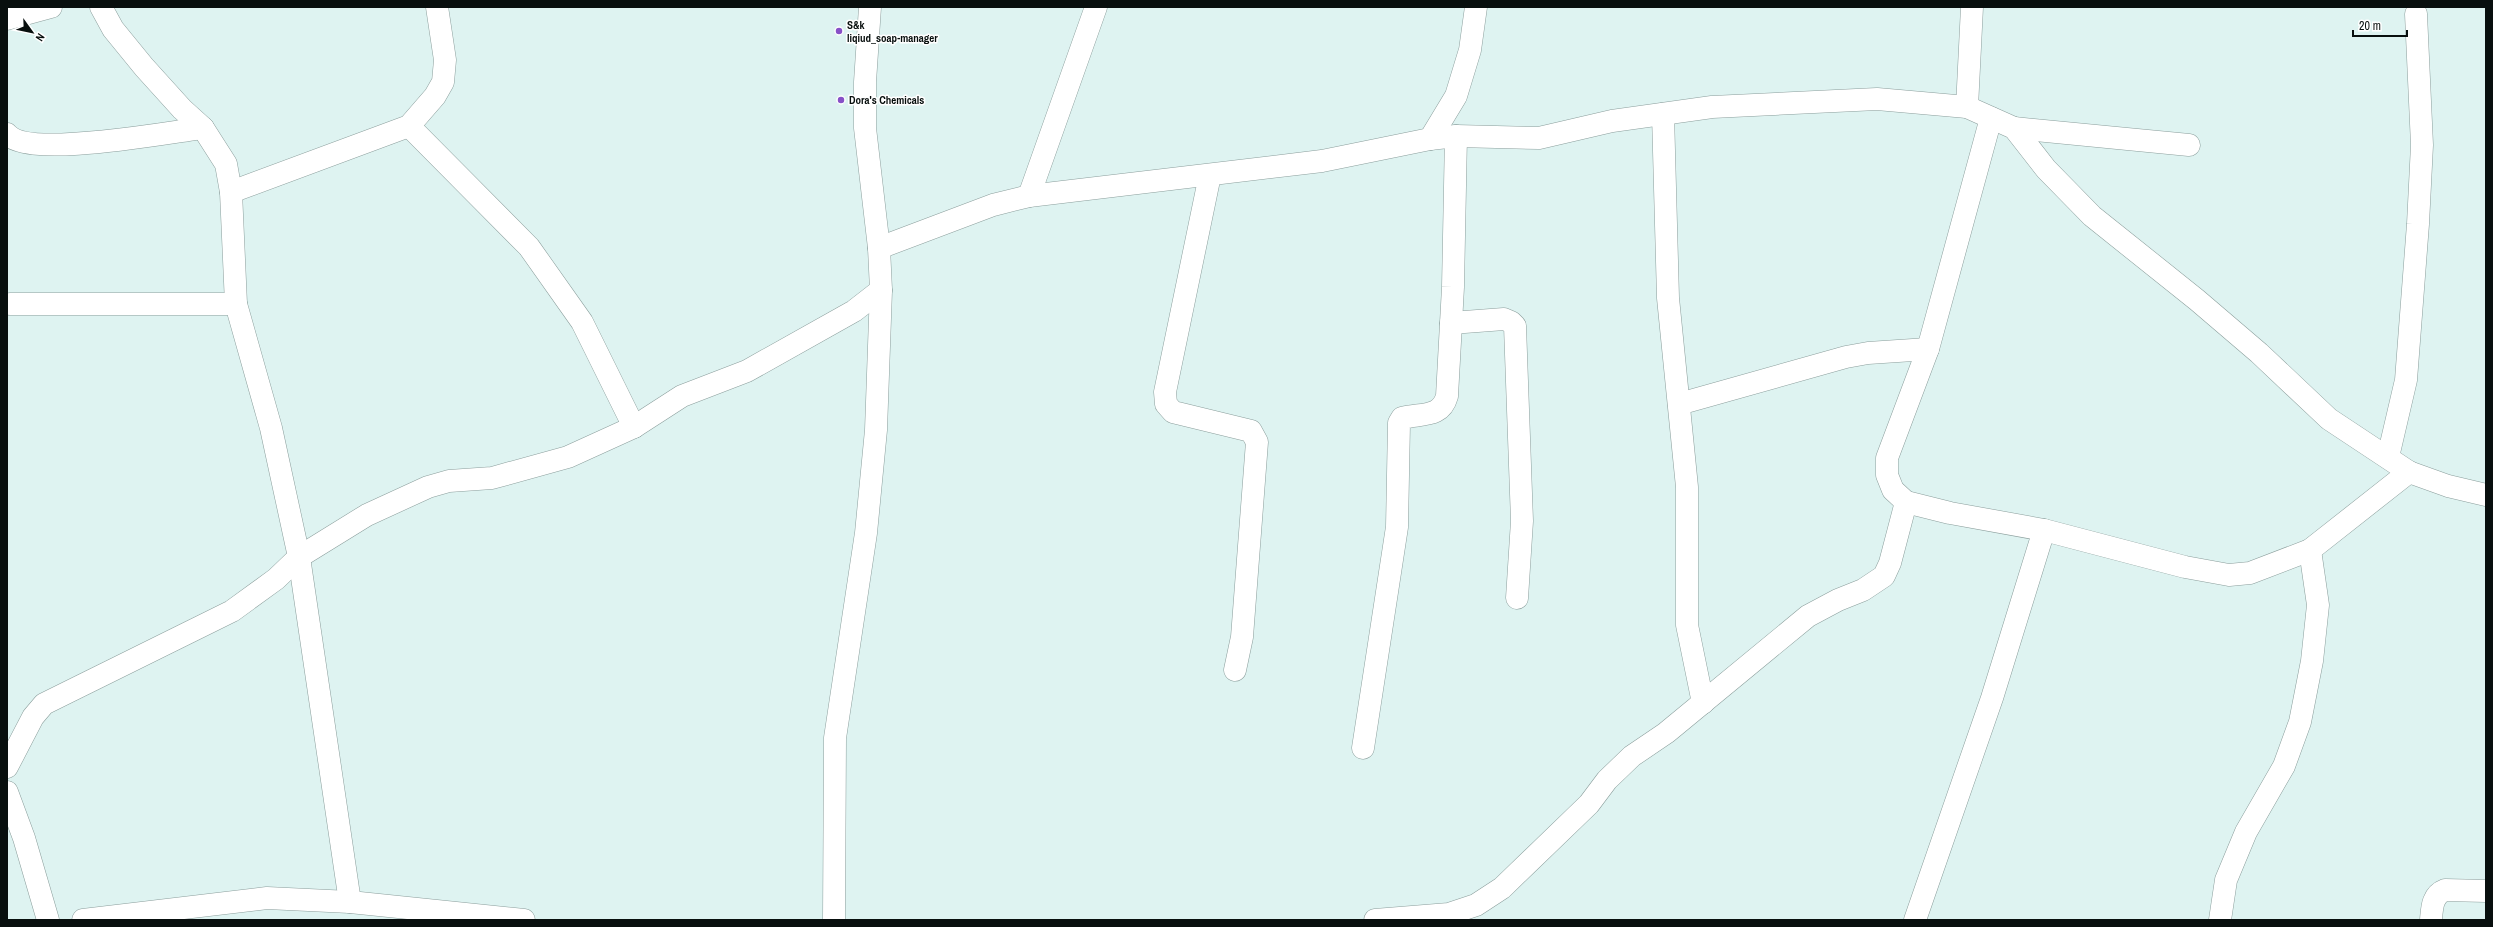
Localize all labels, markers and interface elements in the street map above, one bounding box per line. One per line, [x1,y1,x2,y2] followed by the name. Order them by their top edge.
[12,12,52,52] north arrow
[2353,12,2407,38] scale bar
[847,18,938,45] place label: S&k liqiud_soap-manager
[2359,18,2381,34] text: 20 m
[834,26,844,36] marker: S&k liqiud_soap-manager
[33,31,48,44] text: N
[849,93,924,107] place label: Dora's Chemicals
[836,95,846,105] marker: Dora's Chemicals

